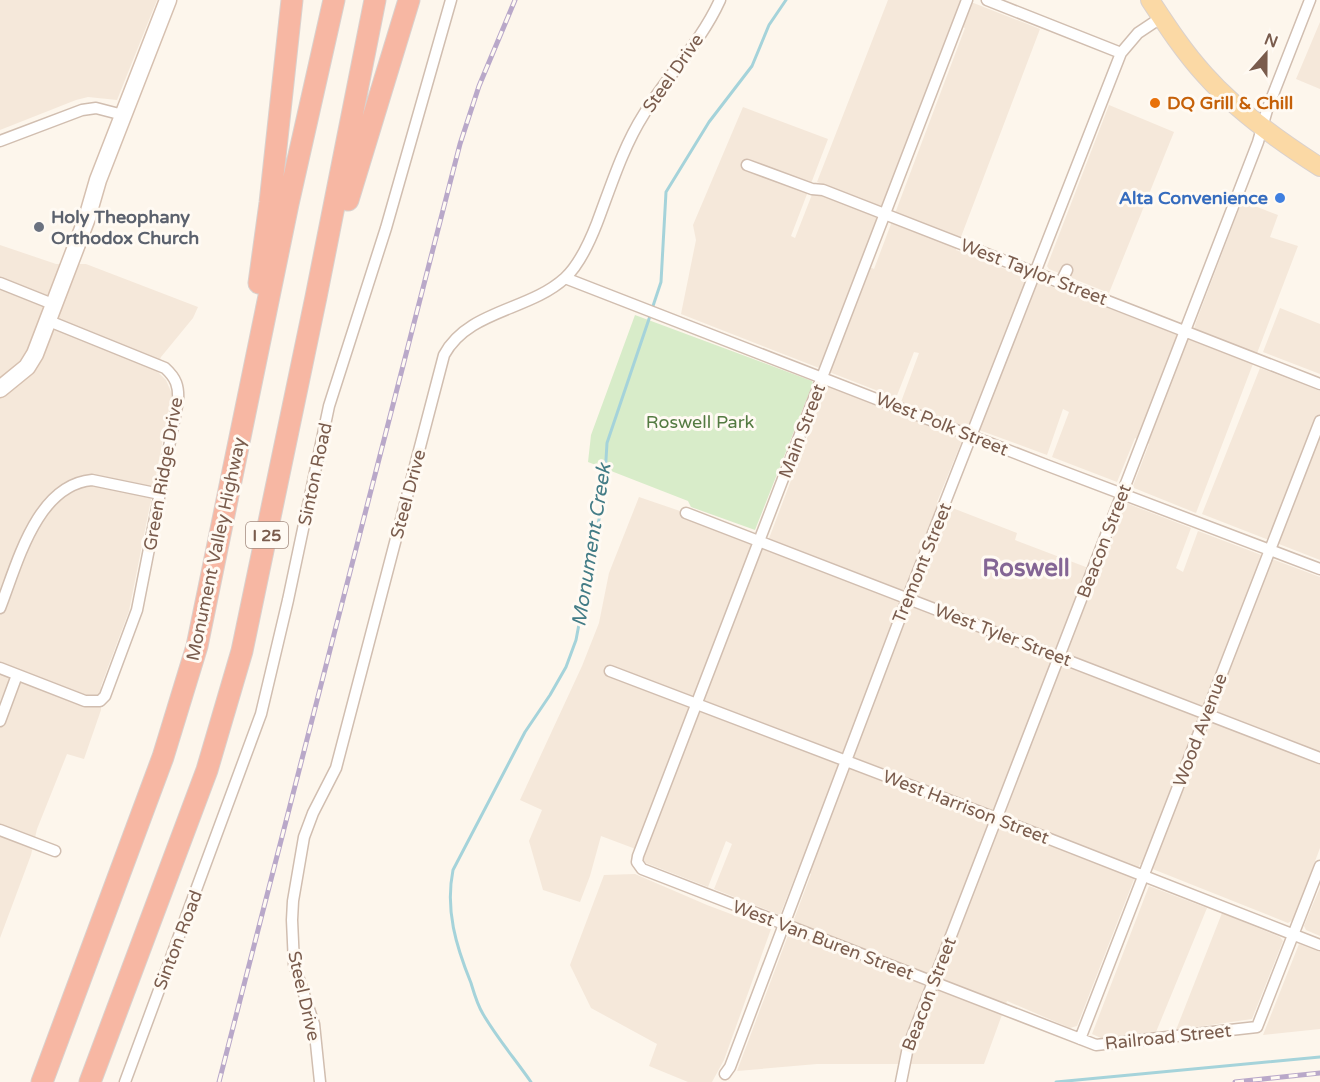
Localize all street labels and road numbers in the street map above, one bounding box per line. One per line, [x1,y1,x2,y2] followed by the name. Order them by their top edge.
[638,29,708,117] street label: Steel Drive
[958,234,1111,310] street label: West Taylor Street
[774,381,830,481] street label: Main Street
[873,387,1012,461] street label: West Polk Street
[139,396,187,552] street label: Green Ridge Drive
[293,420,337,528] street label: Sinton Road
[182,435,251,663] street label: Monument Valley Highway
[386,447,430,541] street label: Steel Drive
[1072,481,1136,601] street label: Beacon Street
[888,499,956,626] street label: Tremont Street
[246,522,288,548] road number: I 25
[931,599,1075,671] street label: West Tyler Street
[1168,670,1232,790] street label: Wood Avenue
[880,765,1052,849] street label: West Harrison Street
[149,887,207,993] street label: Sinton Road
[729,895,917,985] street label: West Van Buren Street
[897,934,961,1054] street label: Beacon Street
[283,949,325,1043] street label: Steel Drive
[1104,1019,1232,1055] street label: Railroad Street

